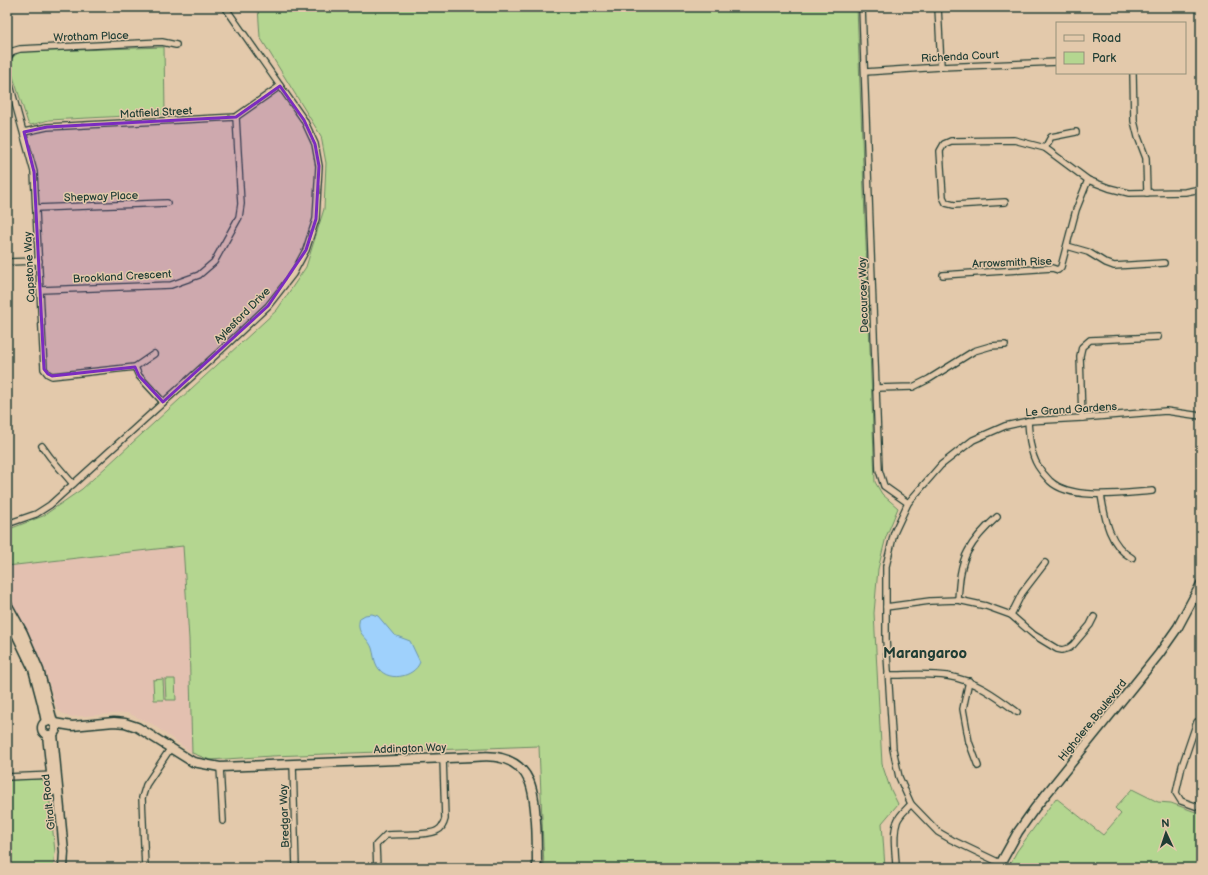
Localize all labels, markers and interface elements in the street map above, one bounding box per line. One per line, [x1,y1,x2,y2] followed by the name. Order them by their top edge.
[1056,22,1186,74] legend
[53,29,129,44] street label: Wrotham Place
[1092,31,1121,46] text: Road
[921,48,1000,65] street label: Richenda Court
[1092,51,1116,66] text: Park
[119,104,193,121] street label: Matfield Street
[64,189,139,204] street label: Shepway Place
[21,231,38,303] street label: Capstone Way
[972,255,1053,270] street label: Arrowsmith Rise
[856,257,871,333] street label: Decourcey Way
[72,267,172,286] street label: Brookland Crescent
[212,284,273,346] street label: Aylesford Drive
[1025,400,1118,419] street label: Le Grand Gardens
[883,644,967,663] district label: Marangaroo
[1056,677,1129,764] street label: Highclere Boulevard
[373,741,447,756] street label: Addington Way
[39,773,58,831] street label: Giralt Road
[277,784,292,848] street label: Bredgar Way
[1146,813,1186,853] north arrow
[1161,817,1170,830] text: N

